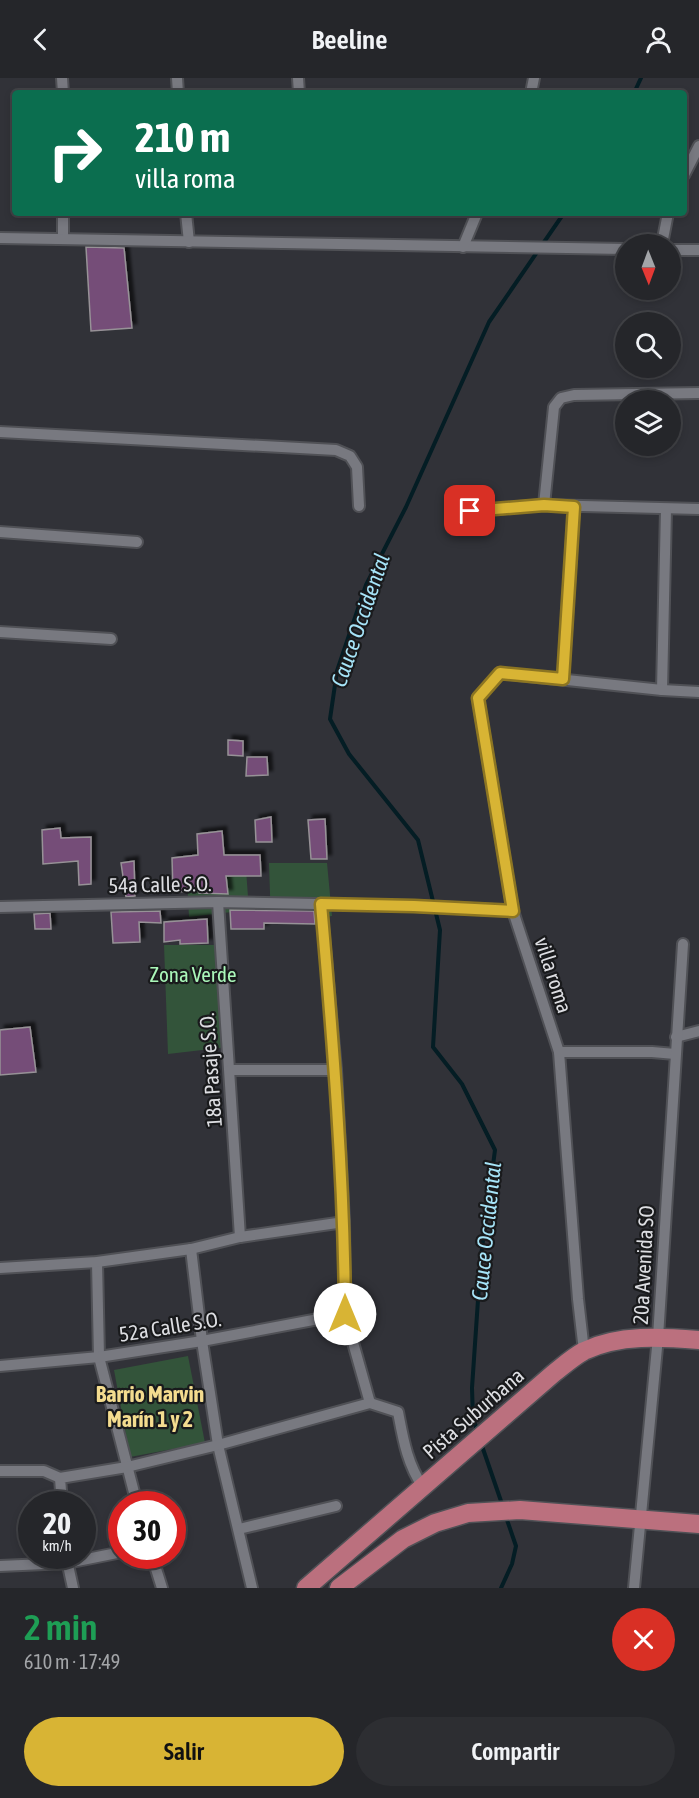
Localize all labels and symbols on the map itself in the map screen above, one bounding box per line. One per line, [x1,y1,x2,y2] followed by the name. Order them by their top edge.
[615,234,681,300] north arrow
[444,485,495,536] pin
[325,550,395,690] water label: Cauce Occidental
[108,871,212,897] street label: 54a Calle S.O.
[531,934,577,1016] street label: villa roma
[149,962,237,986] park label: Zona Verde
[194,1012,226,1128] street label: 18a Pasaje S.O.
[466,1160,506,1302] water label: Cauce Occidental
[628,1205,658,1325] street label: 20a Avenida SO
[313,1282,377,1346] position arrow
[117,1306,223,1346] street label: 52a Calle S.O.
[418,1363,528,1463] street label: Pista Suburbana
[96,1381,204,1432] district label: Barrio Marvin Marín 1 y 2
[108,1491,186,1569] speed limit sign: 30

